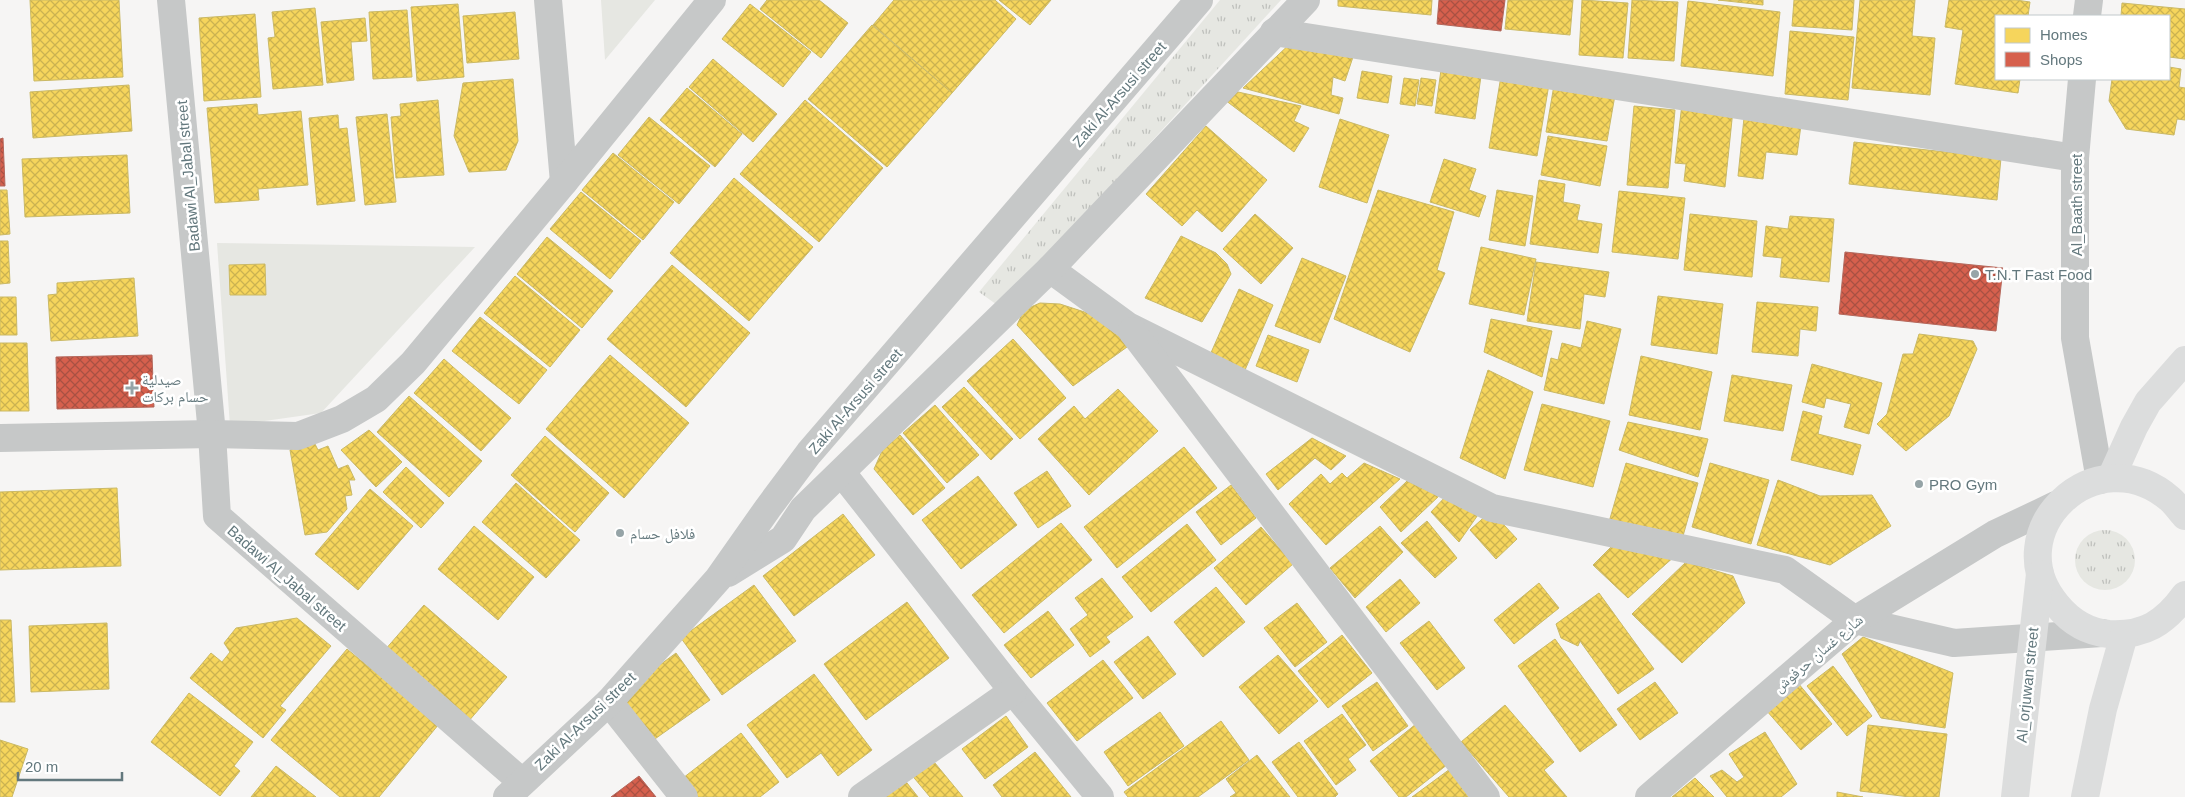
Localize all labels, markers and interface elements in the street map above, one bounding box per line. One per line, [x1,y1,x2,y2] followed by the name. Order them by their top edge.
[1995,15,2170,80] legend
[2040,26,2088,43] text: Homes
[1069,37,1170,150] street label: Zaki Al-Arsusi street
[2040,51,2083,68] text: Shops
[173,99,203,252] street label: Badawi Al_Jabal street
[2068,153,2085,256] street label: Al_Baath street
[1985,266,2092,283] place label: T.N.T Fast Food
[1969,268,1981,280] marker: T.N.T Fast Food
[805,344,906,457] street label: Zaki Al-Arsusi street
[142,371,209,407] place label: صيدلية حسام بركات
[126,382,138,394] marker: صيدلية حسام بركات
[1929,476,1997,493] place label: PRO Gym
[1913,478,1925,490] marker: PRO Gym
[224,522,350,635] street label: Badawi Al_Jabal street
[630,525,695,544] place label: فلافل حسام
[614,527,626,539] marker: فلافل حسام
[1770,611,1867,697] street label: شارع غسان حرفوش
[2012,626,2042,744] street label: Al_orjuwan street
[531,668,639,773] street label: Zaki Al-Arsusi street
[18,750,121,782] scale bar
[25,758,58,775] text: 20 m

